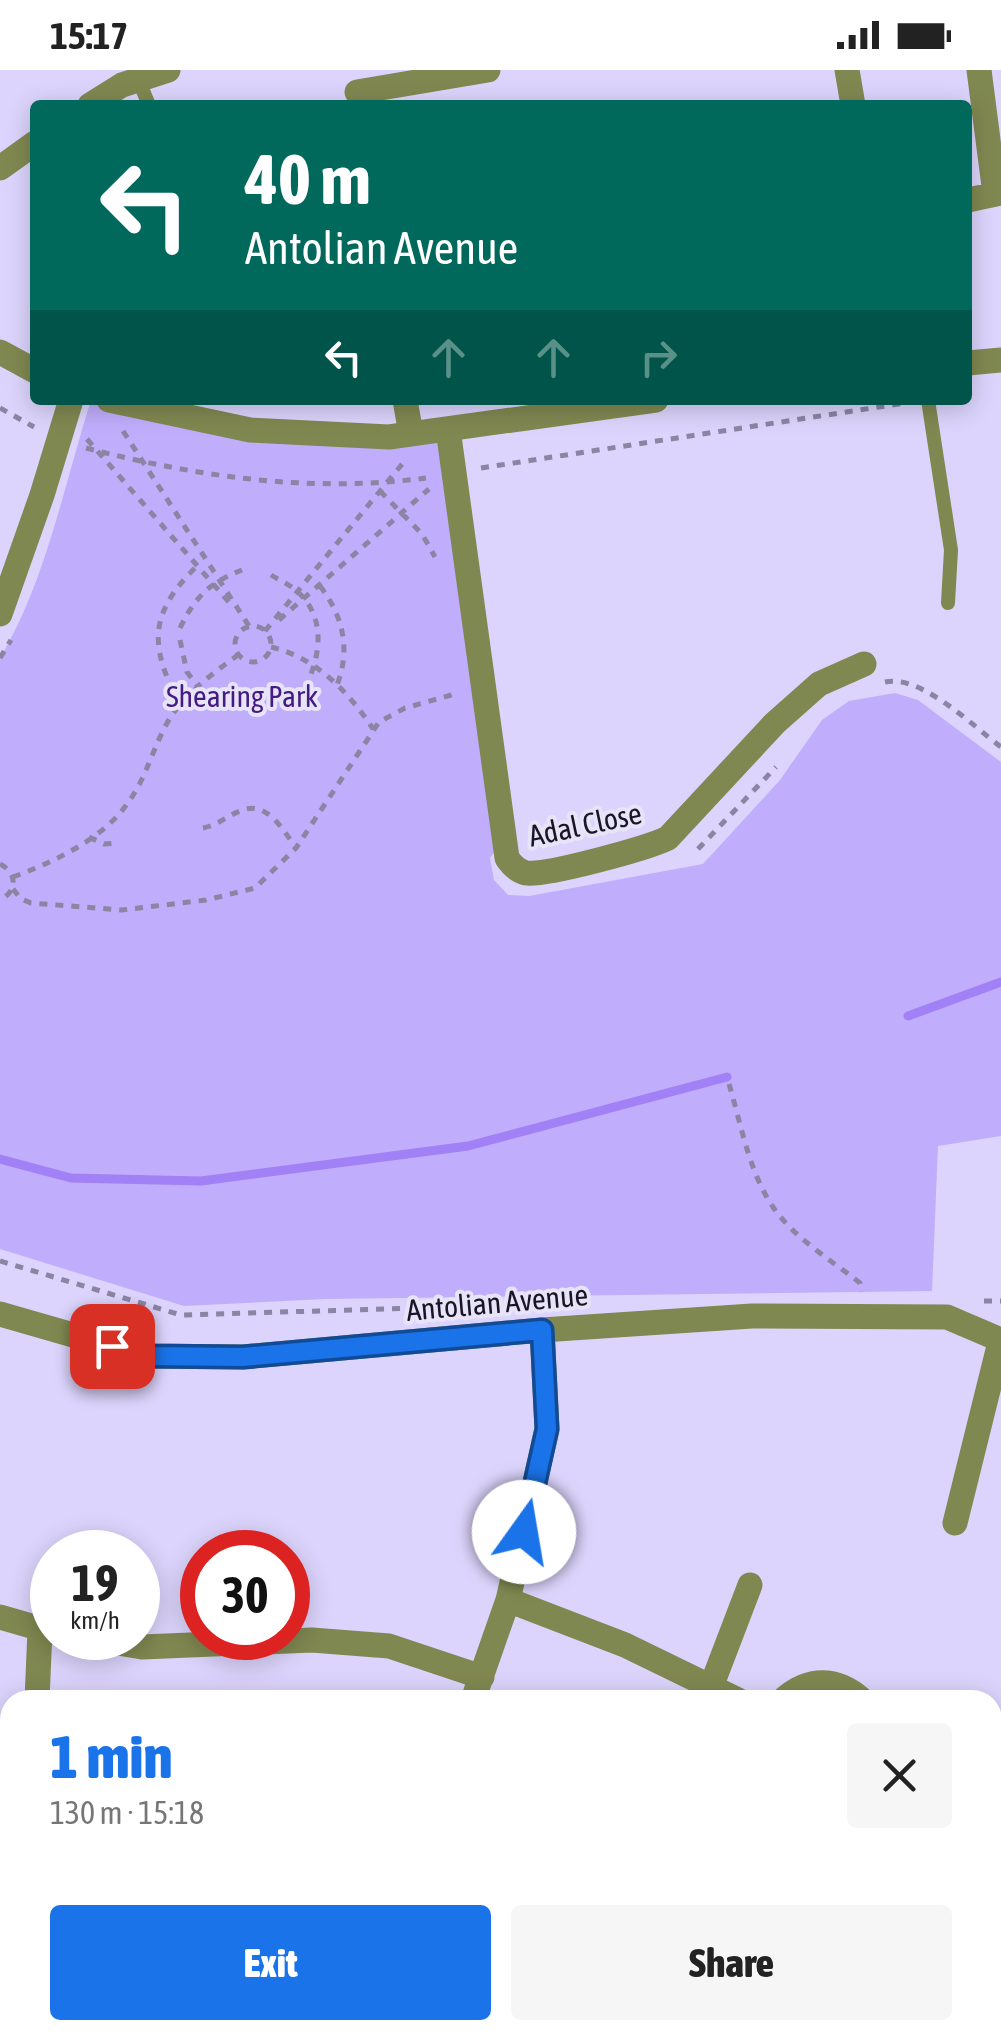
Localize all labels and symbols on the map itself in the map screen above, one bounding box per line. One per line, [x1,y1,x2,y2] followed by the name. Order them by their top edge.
[166,679,318,713] park label: Shearing Park
[526,795,644,853] street label: Adal Close
[405,1277,589,1327] street label: Antolian Avenue
[70,1304,155,1389] pin
[472,1480,576,1584] position arrow
[180,1530,310,1660] speed limit sign: 30

